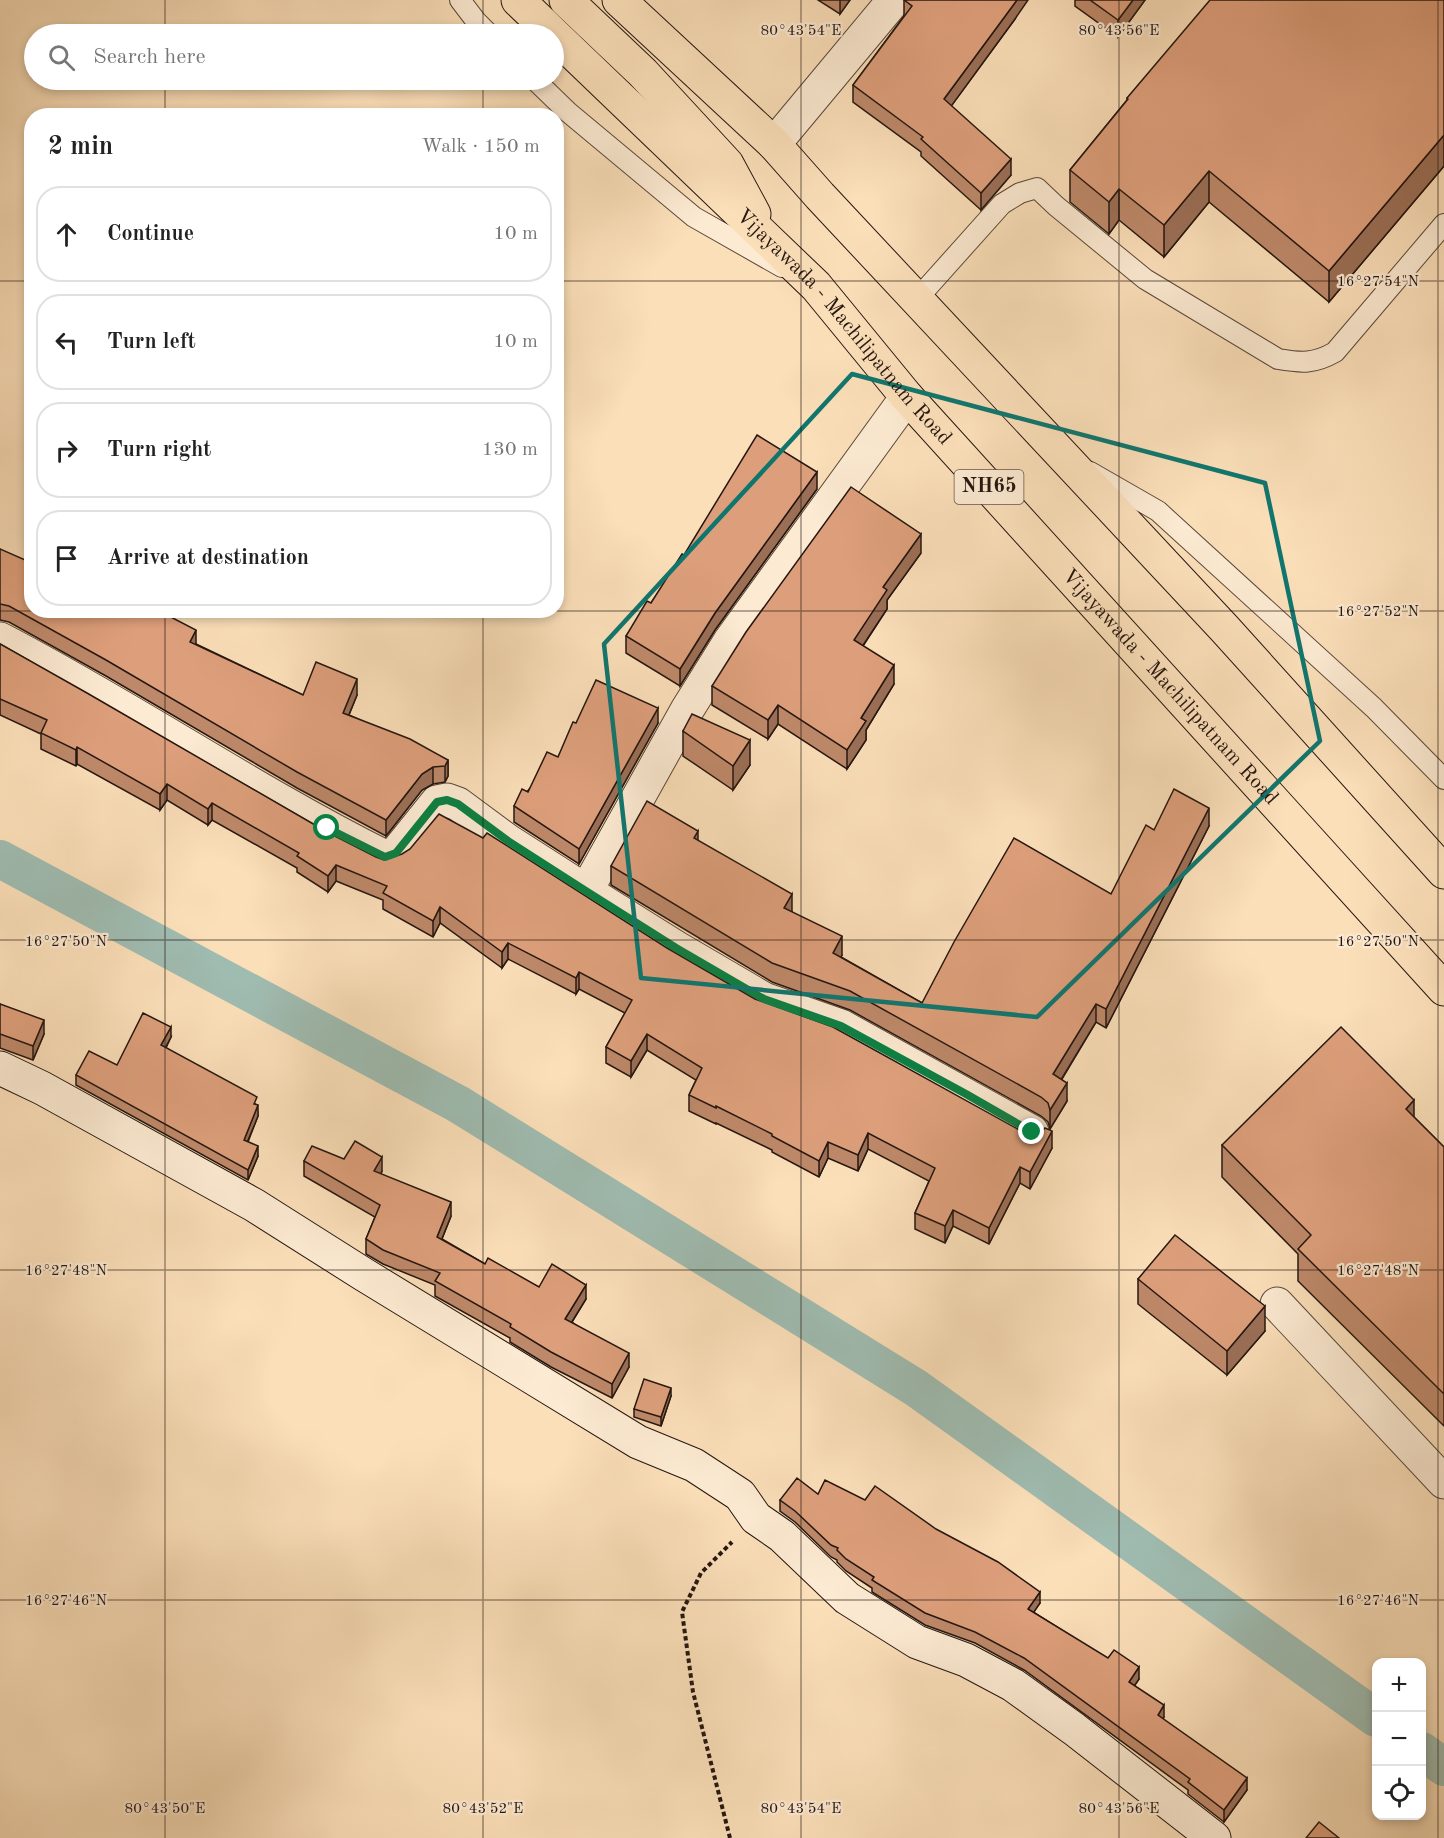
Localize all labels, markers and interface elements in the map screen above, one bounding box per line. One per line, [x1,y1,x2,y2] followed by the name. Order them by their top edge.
[24,24,564,90] search box
[761,24,841,39] text: 80°43'54"E
[1079,24,1159,39] text: 80°43'56"E
[45,41,78,74] icon: search
[93,46,206,68] text: Search here
[48,134,113,160] text: 2 min
[421,137,540,157] text: Walk · 150 m
[732,205,956,449] street label: Vijayawada - Machilipatnam Road
[50,218,83,251] icon: ahead
[107,223,194,245] text: Continue
[493,224,538,244] text: 10 m
[1337,275,1419,290] text: 16°27'54"N
[50,326,83,359] icon: left
[107,331,196,353] text: Turn left
[493,332,538,352] text: 10 m
[50,434,83,467] icon: right
[107,439,211,461] text: Turn right
[482,440,538,460] text: 130 m
[954,470,1024,504] road number: NH65
[50,542,83,575] icon: arrive
[107,547,309,569] text: Arrive at destination
[1058,565,1282,809] street label: Vijayawada - Machilipatnam Road
[1337,605,1419,620] text: 16°27'52"N
[313,814,339,840] route start
[25,935,107,950] text: 16°27'50"N
[1337,935,1419,950] text: 16°27'50"N
[1018,1118,1044,1144] route end
[25,1264,107,1279] text: 16°27'48"N
[1337,1264,1419,1279] text: 16°27'48"N
[25,1594,107,1609] text: 16°27'46"N
[1337,1594,1419,1609] text: 16°27'46"N
[1372,1658,1426,1820] map controls
[1372,1658,1426,1712] button: +
[1372,1712,1426,1766] button: −
[1372,1766,1426,1820] button: locate
[125,1802,205,1817] text: 80°43'50"E
[443,1802,523,1817] text: 80°43'52"E
[761,1802,841,1817] text: 80°43'54"E
[1079,1802,1159,1817] text: 80°43'56"E

